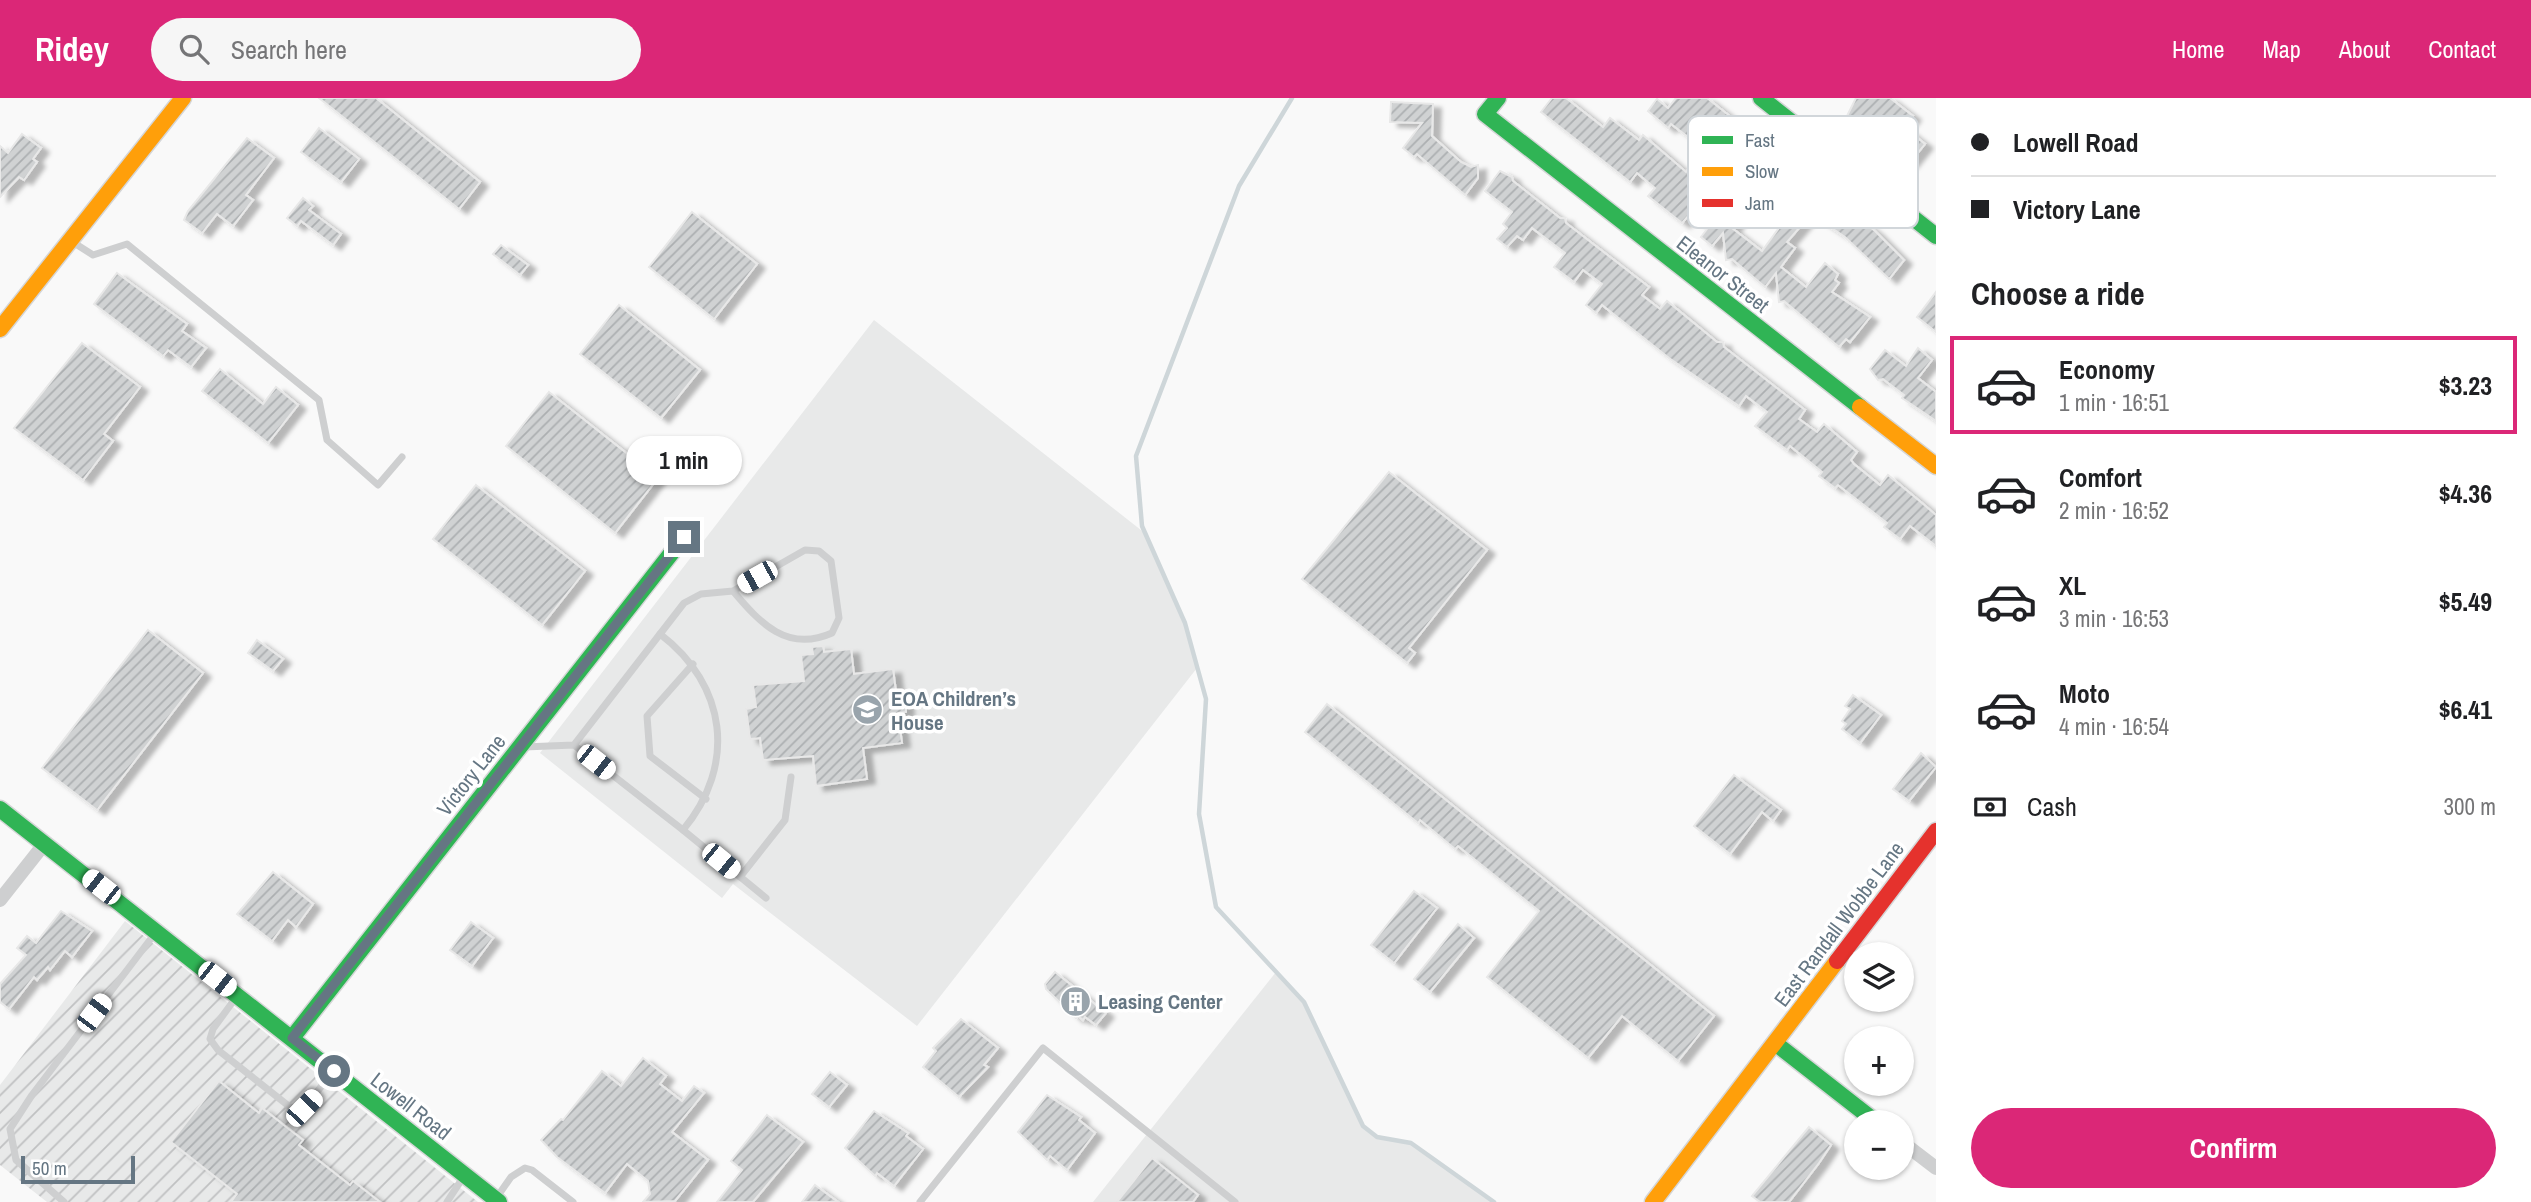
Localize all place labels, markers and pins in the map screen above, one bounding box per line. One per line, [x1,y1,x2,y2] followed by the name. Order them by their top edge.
[891,684,1016,737] place label: EOA Children’s House
[851,693,885,727] school or university icon: EOA Children’s House
[1058,984,1092,1018] building icon: Leasing Center
[1098,987,1223,1016] place label: Leasing Center

